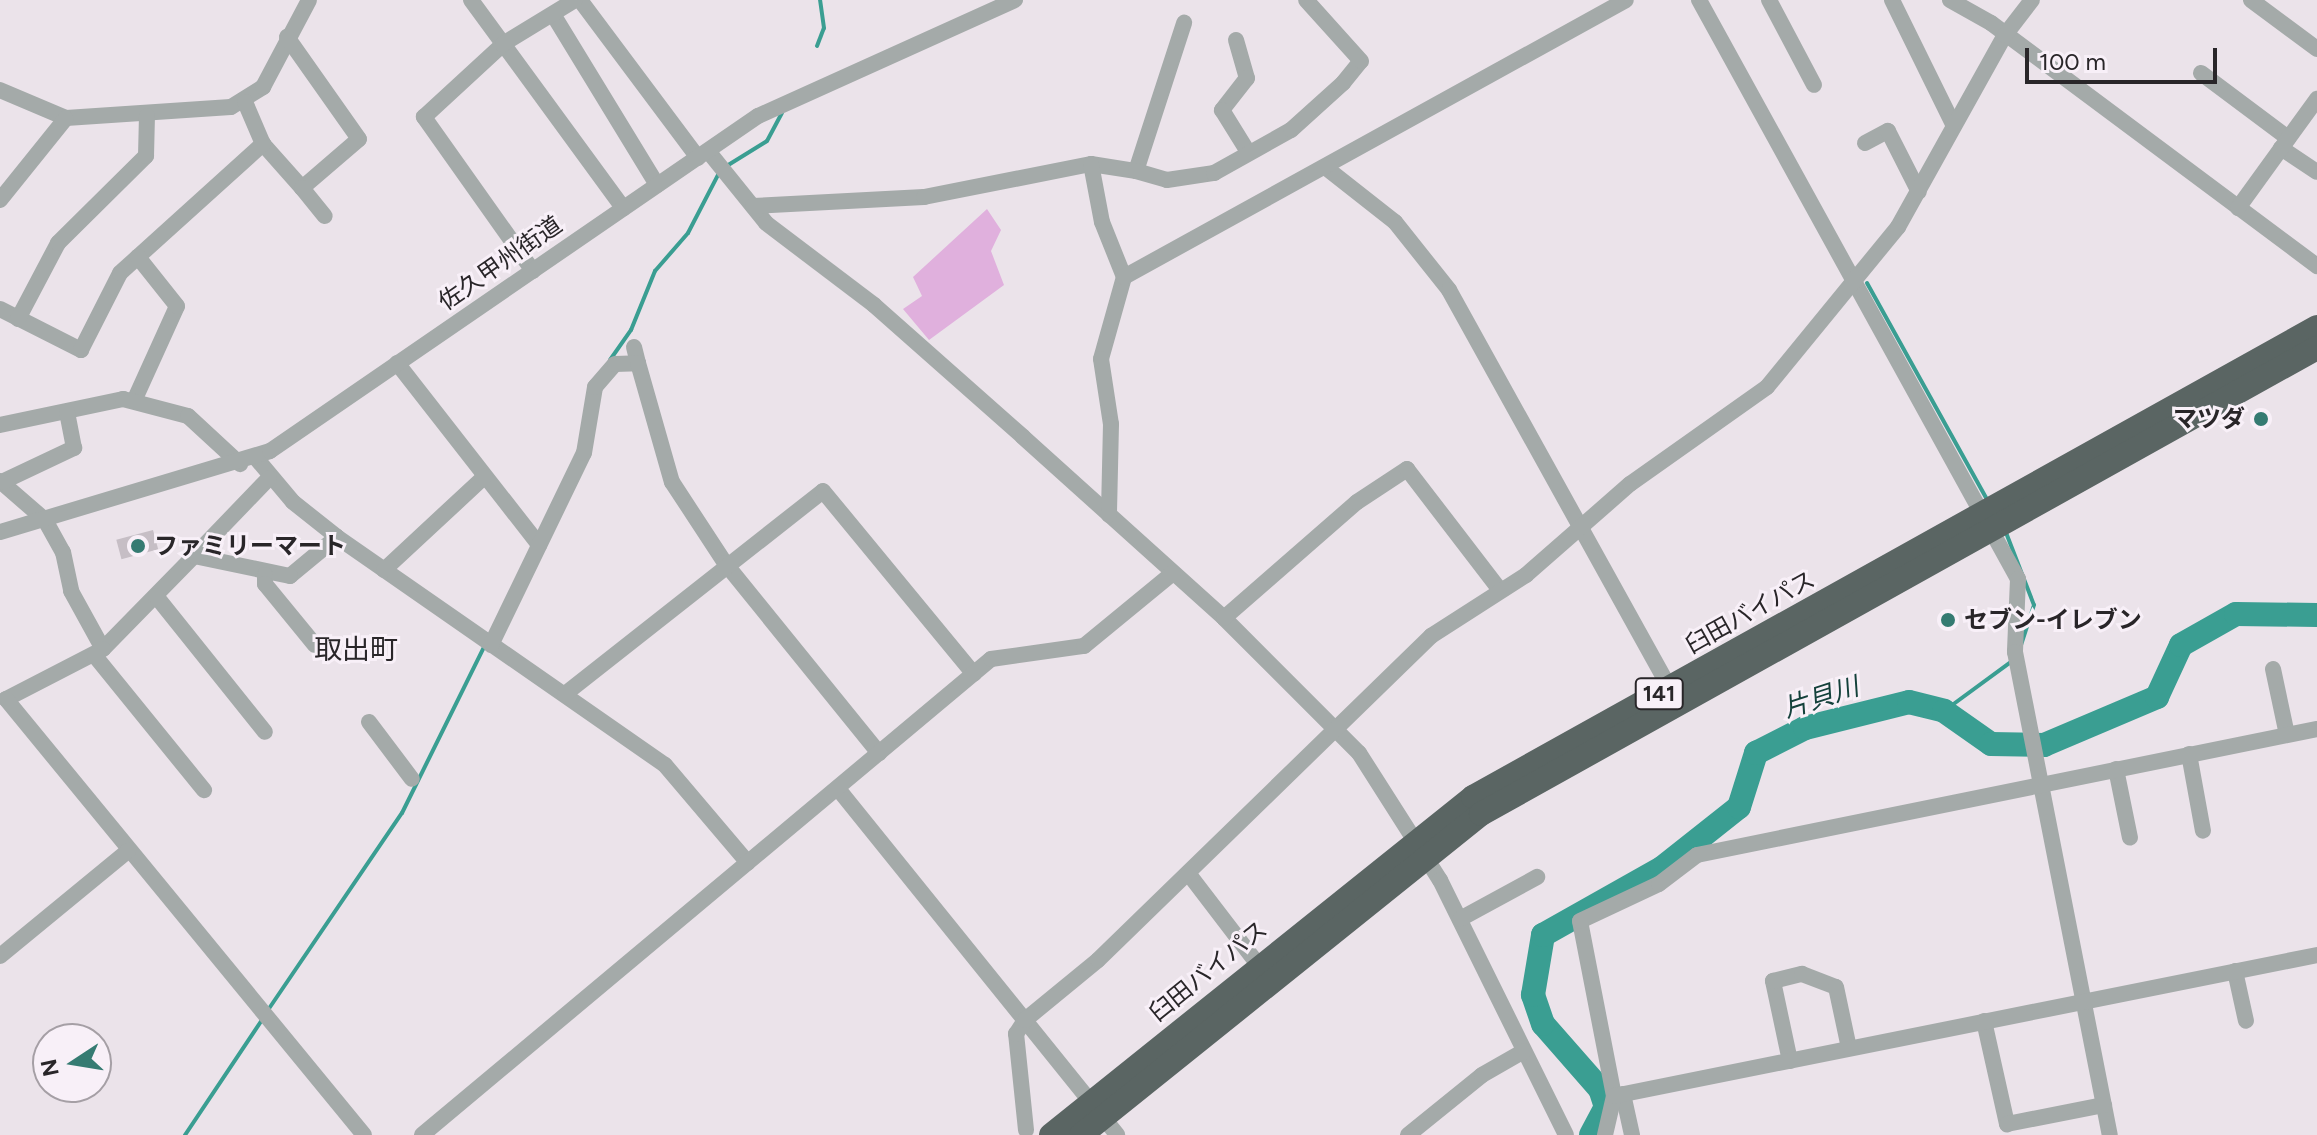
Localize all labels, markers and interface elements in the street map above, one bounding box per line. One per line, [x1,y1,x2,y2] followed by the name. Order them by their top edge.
[2029,32,2221,82] scale bar
[2039,47,2106,76] text: 100 m
[433,210,567,316] street label: 佐久甲州街道
[2173,405,2245,433] place label: マツダ
[2252,410,2270,428] marker: マツダ
[154,532,346,560] place label: ファミリーマート
[129,537,147,555] marker: ファミリーマート
[1680,564,1820,660] street label: 臼田バイパス
[1964,606,2142,634] place label: セブン-イレブン
[1939,611,1957,629] marker: セブン-イレブン
[314,632,398,666] district label: 取出町
[1779,671,1863,725] water label: 片貝川
[1633,676,1685,712] road number: 141
[1143,914,1273,1028] street label: 臼田バイパス
[32,1023,112,1103] north arrow
[35,1057,65,1079] text: N

